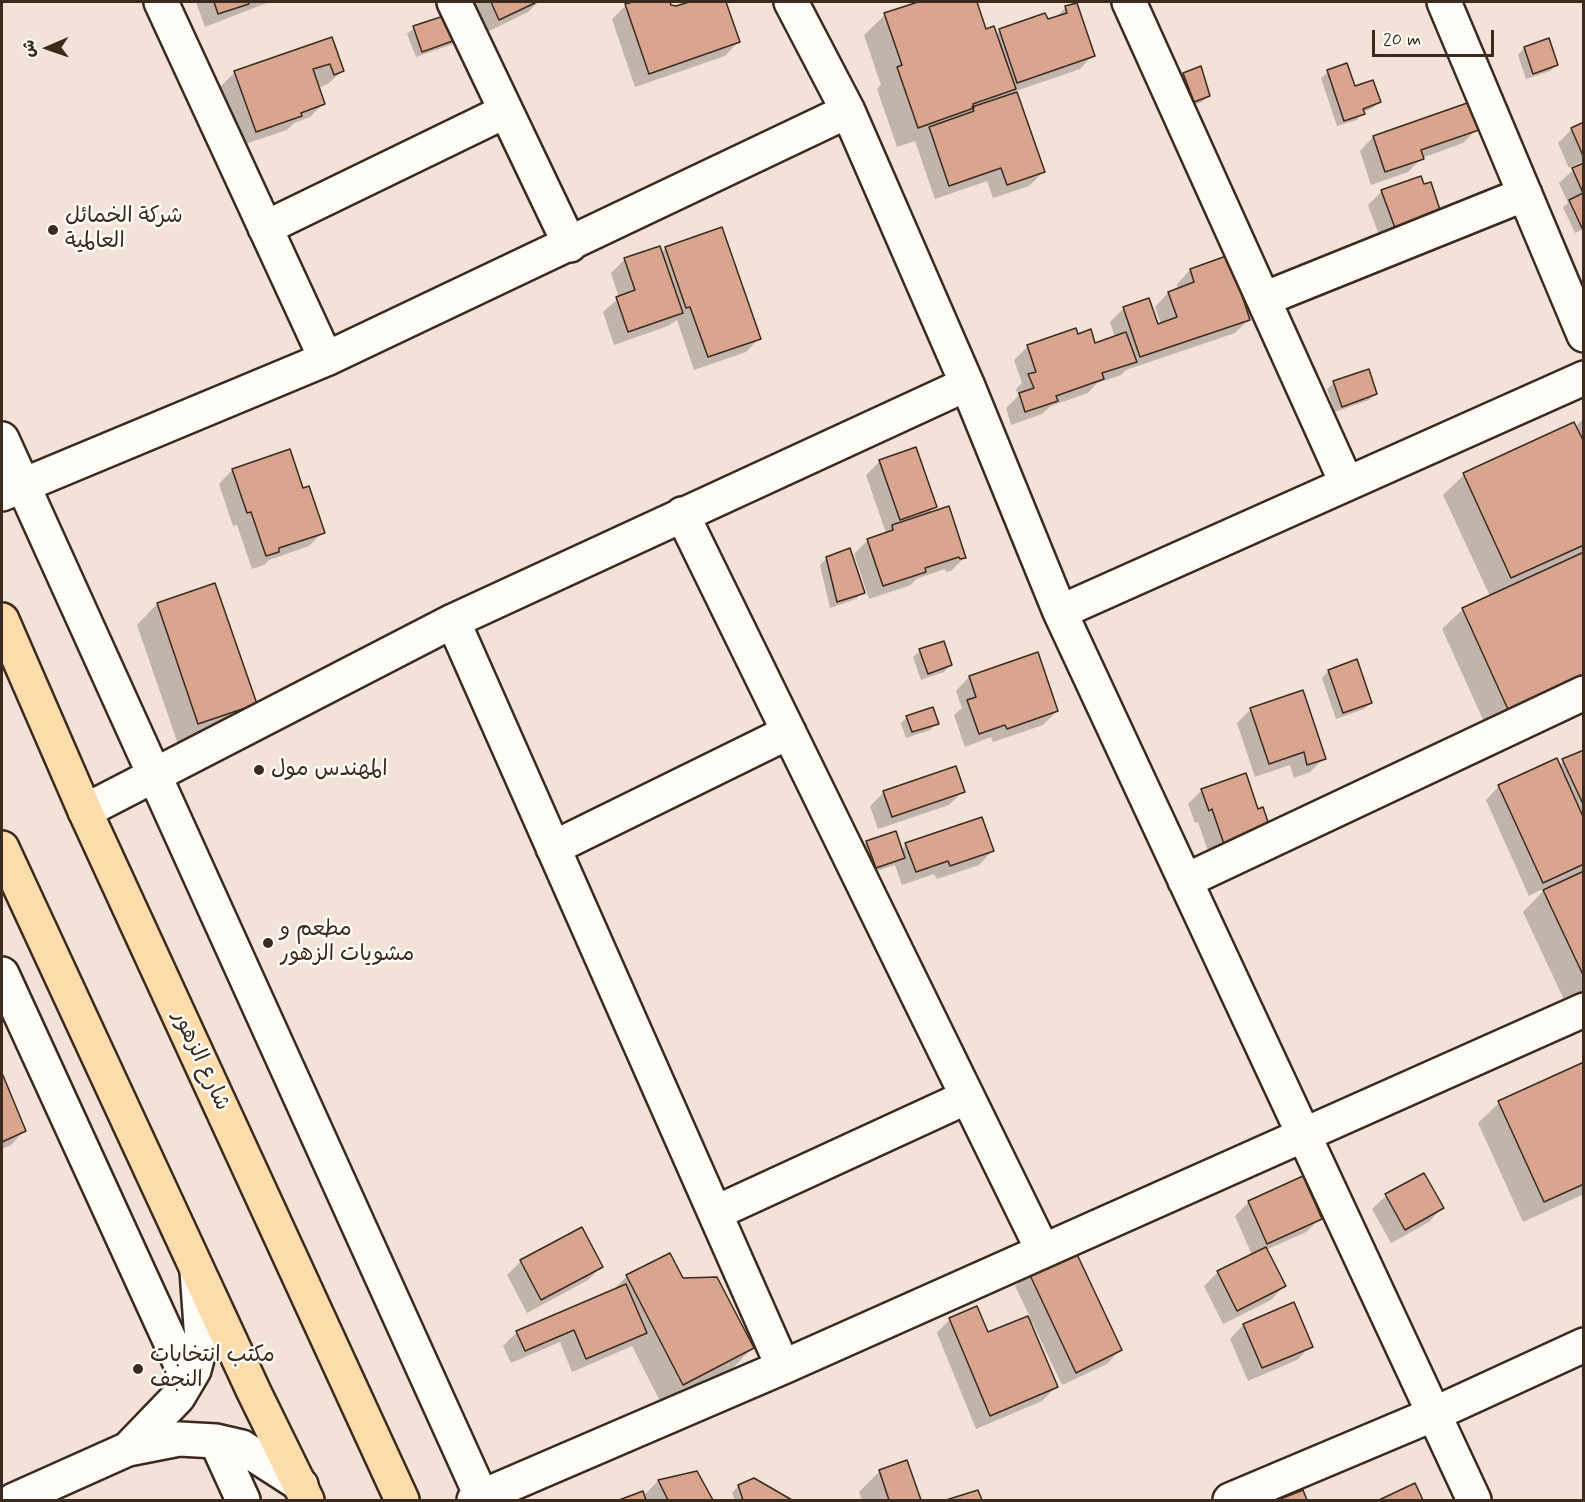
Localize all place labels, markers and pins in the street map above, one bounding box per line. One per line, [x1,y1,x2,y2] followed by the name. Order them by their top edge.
[65,204,183,255] place label: شركة الخمائل العالمية
[46,223,60,237] marker: شركة الخمائل العالمية
[271,757,388,783] place label: المهندس مول
[252,763,266,777] marker: المهندس مول
[280,917,414,968] place label: مطعم و مشويات الزهور
[261,936,275,950] marker: مطعم و مشويات الزهور
[150,1343,275,1394] place label: مكتب انتخابات النجف
[131,1362,145,1376] marker: مكتب انتخابات النجف

